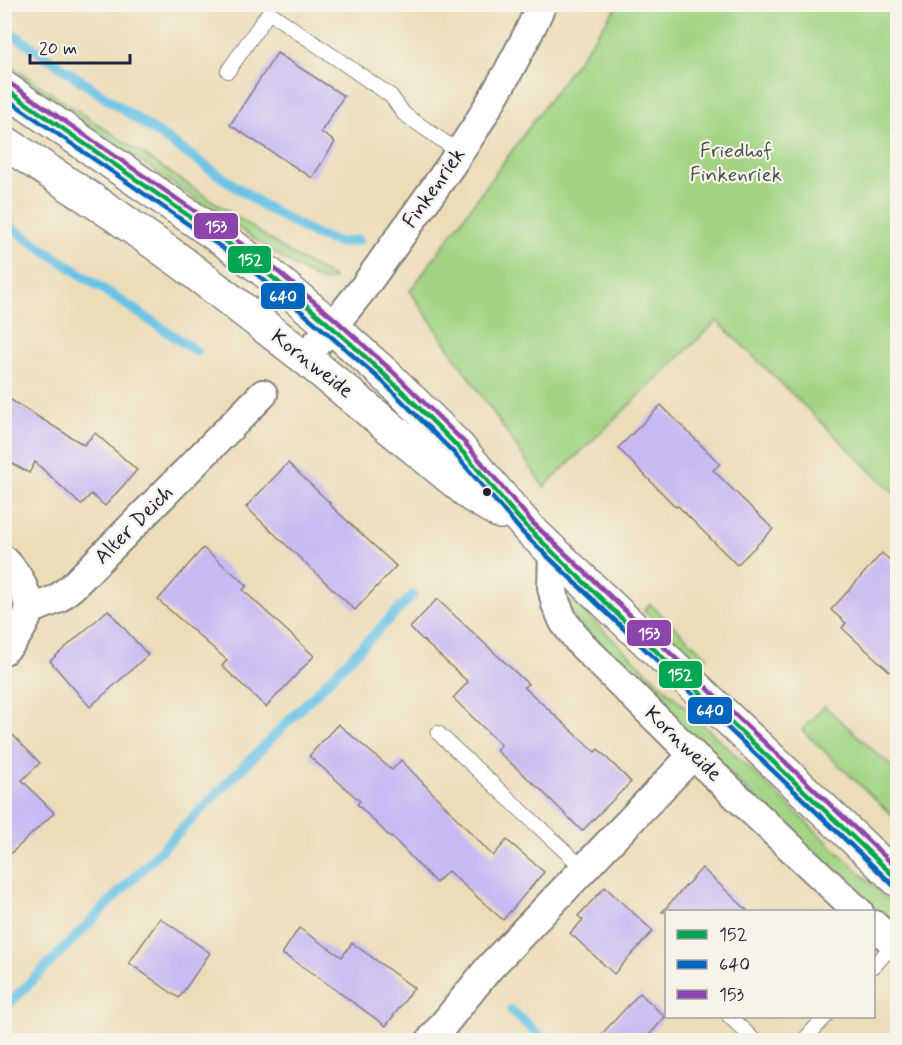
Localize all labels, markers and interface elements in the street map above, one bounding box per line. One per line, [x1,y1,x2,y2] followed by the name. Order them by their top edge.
[30,27,130,65] scale bar
[39,37,77,61] text: 20 m
[690,137,782,189] park label: Friedhof Finkenriek
[396,142,472,234] street label: Finkenriek
[193,212,239,240] line badge: 153
[205,217,228,238] text: 153
[227,245,272,274] line badge: 152
[237,250,263,271] text: 152
[260,282,306,310] line badge: 640
[269,287,297,308] text: 640
[265,323,359,405] street label: Kornweide
[88,479,180,571] street label: Alter Deich
[481,486,493,498] unlabelled marker
[626,619,672,647] line badge: 153
[638,624,661,645] text: 153
[658,660,703,689] line badge: 152
[667,665,693,686] text: 152
[687,696,733,725] line badge: 640
[638,700,728,788] street label: Kornweide
[696,701,724,722] text: 640
[665,910,875,1018] legend
[719,923,748,947] text: 152
[719,953,750,977] text: 640
[719,983,744,1007] text: 153

